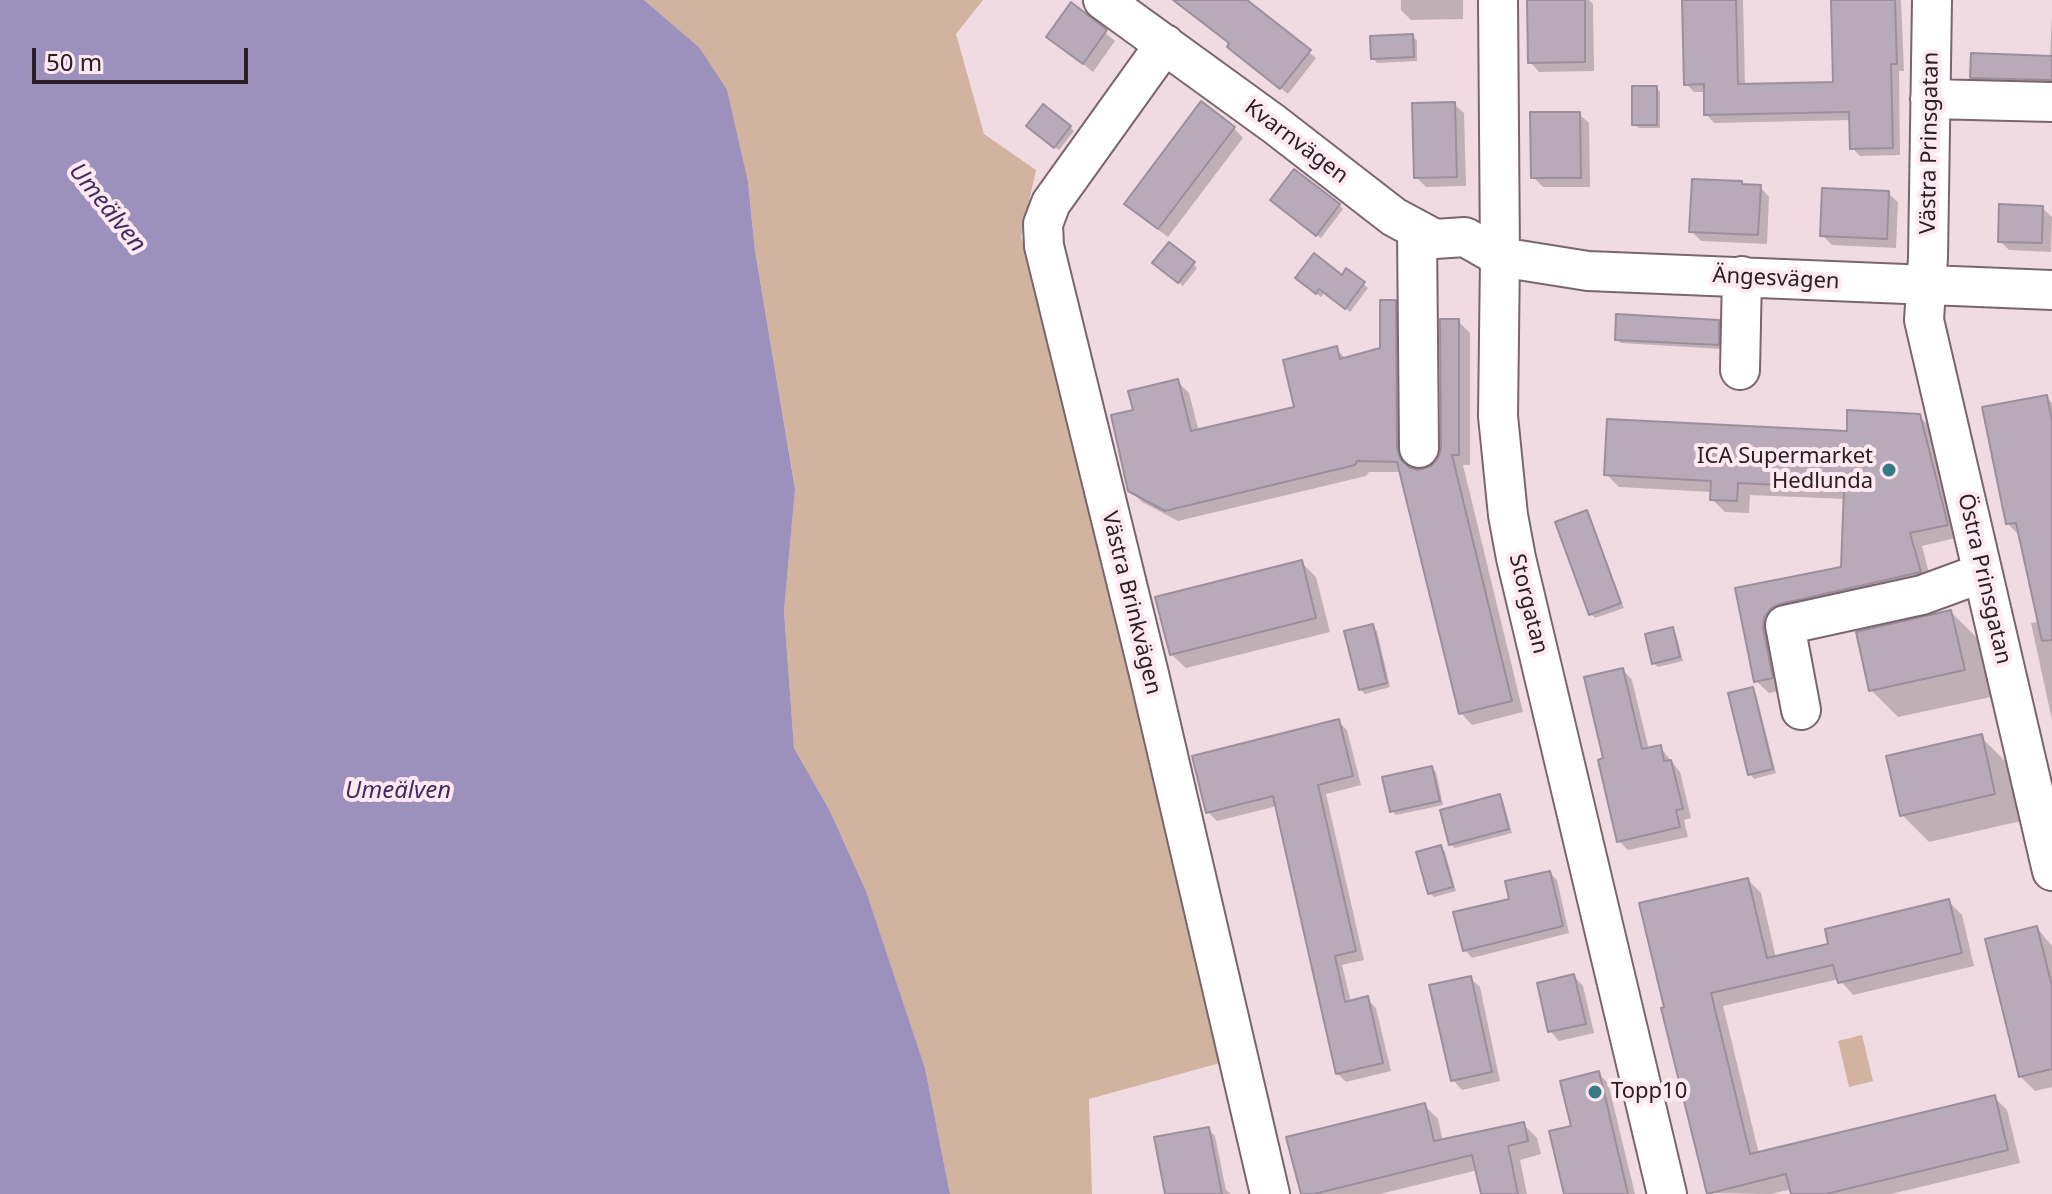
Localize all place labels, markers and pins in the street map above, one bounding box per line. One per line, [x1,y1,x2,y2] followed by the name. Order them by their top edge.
[1697,444,1873,496] place label: ICA Supermarket Hedlunda
[1880,461,1898,479] marker: ICA Supermarket Hedlunda
[1611,1079,1687,1105] place label: Topp10
[1586,1083,1604,1101] marker: Topp10

